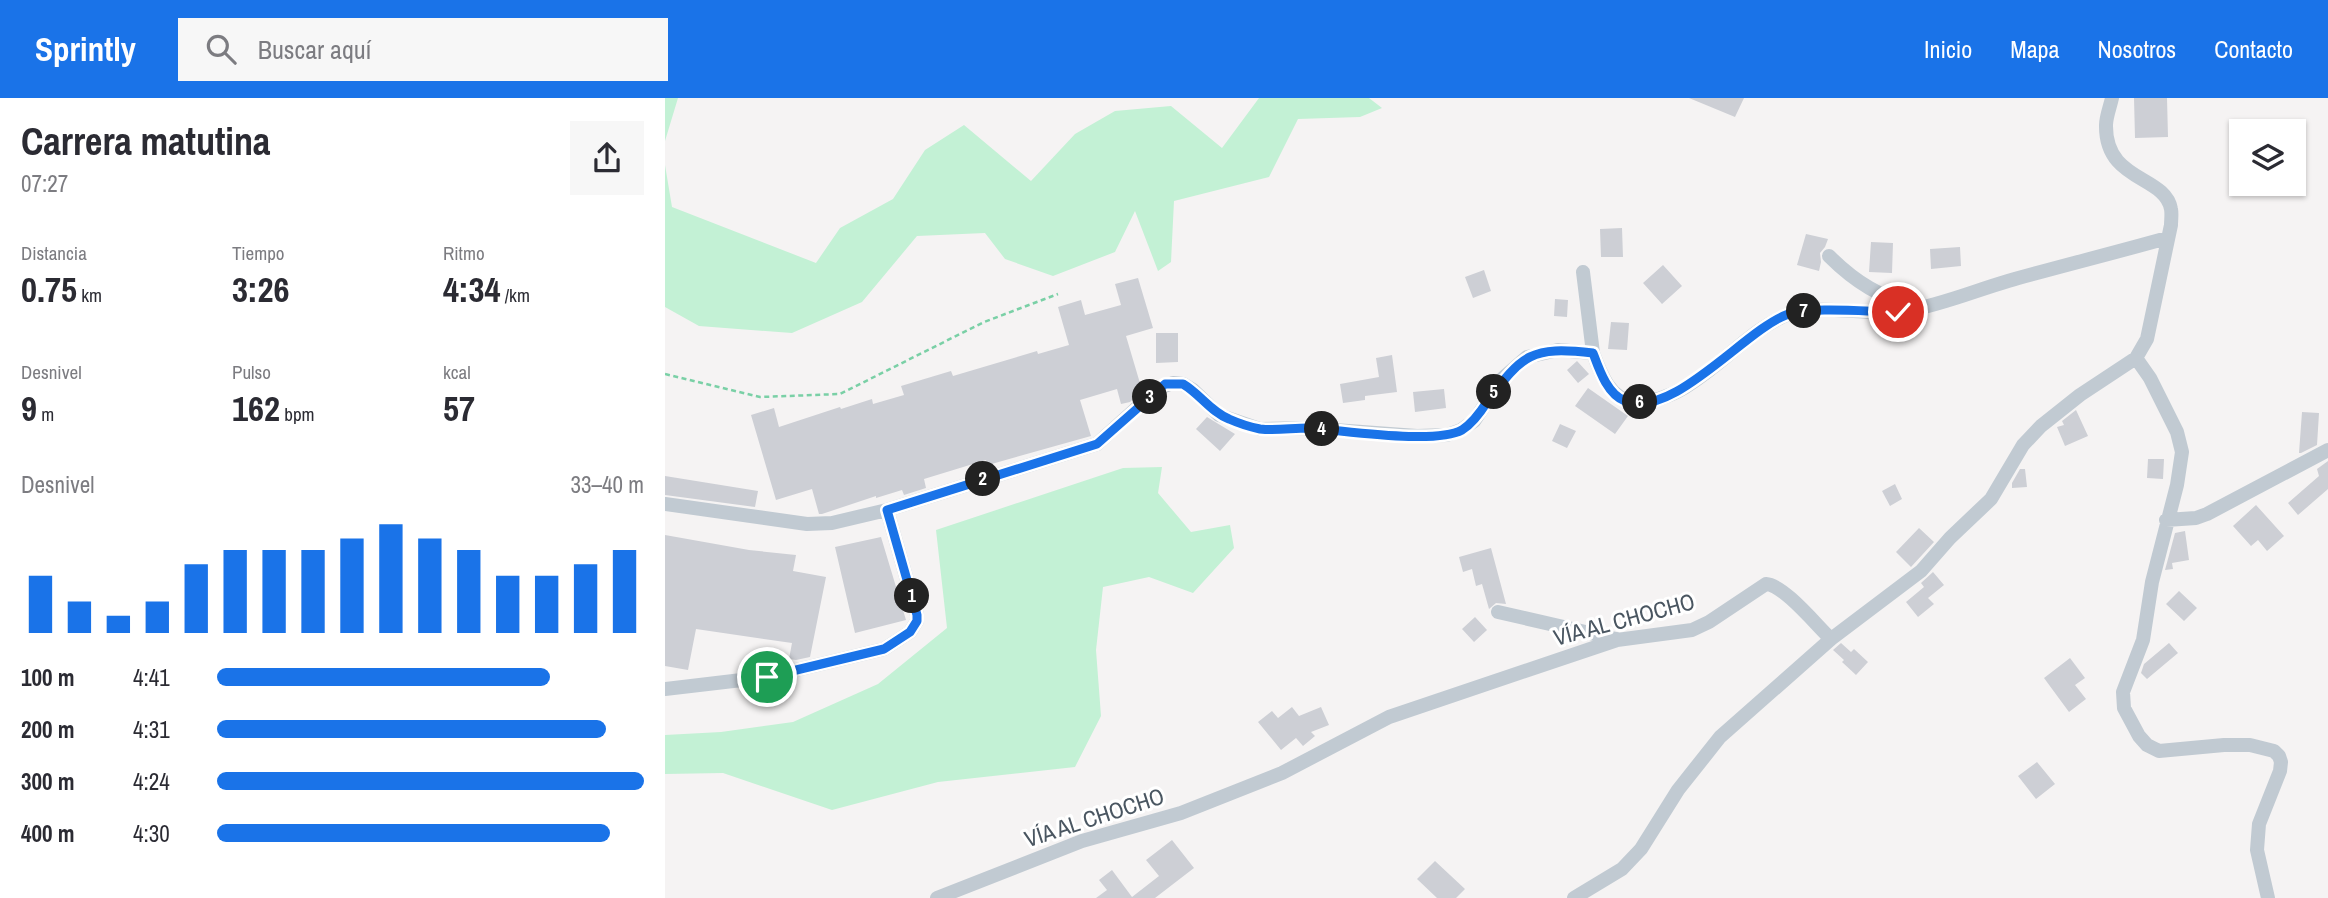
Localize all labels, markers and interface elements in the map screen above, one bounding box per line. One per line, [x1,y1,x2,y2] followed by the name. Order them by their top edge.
[178,18,668,81] search box
[35,27,136,71] text: Sprintly
[202,30,240,68] icon: search
[258,32,372,67] text: Buscar aquí
[1924,33,1972,65] text: Inicio
[2010,33,2059,65] text: Mapa
[2097,33,2176,65] text: Nosotros
[2214,33,2293,65] text: Contacto
[21,116,270,167] text: Carrera matutina
[2229,119,2306,196] map controls
[2229,119,2306,196] button: layers
[570,121,644,195] button: share
[21,168,68,199] text: 07:27
[21,240,87,266] text: Distancia
[232,240,284,266] text: Tiempo
[443,240,485,266] text: Ritmo
[21,266,77,313] text: 0.75
[232,266,289,313] text: 3:26
[443,266,500,313] text: 4:34
[77,282,102,308] text: km
[500,282,530,308] text: /km
[1868,282,1928,342] pin
[1879,293,1917,331] icon: check
[1787,294,1821,328] pin: 7
[1799,297,1808,323] text: 7
[21,359,82,385] text: Desnivel
[232,359,271,385] text: Pulso
[443,359,471,385] text: kcal
[1477,374,1511,410] pin: 5
[1489,378,1498,404] text: 5
[1133,380,1168,414] pin: 3
[1145,383,1154,409] text: 3
[1623,384,1657,420] pin: 6
[21,385,37,432] text: 9
[232,385,280,432] text: 162
[443,385,475,432] text: 57
[1635,388,1644,414] text: 6
[37,401,54,427] text: m
[280,401,315,427] text: bpm
[1305,412,1339,446] pin: 4
[1317,415,1326,441] text: 4
[965,462,1001,496] pin: 2
[978,465,987,491] text: 2
[21,469,94,500] text: Desnivel
[571,469,644,500] text: 33–40 m
[895,578,929,614] pin: 1
[907,582,916,608] text: 1
[1550,585,1698,653] street label: VÍA AL CHOCHO
[737,647,797,707] pin
[748,658,786,696] icon: arrive
[21,662,74,693] text: 100 m
[133,662,170,693] text: 4:41
[21,714,74,745] text: 200 m
[133,714,170,745] text: 4:31
[21,766,74,797] text: 300 m
[133,766,170,797] text: 4:24
[1020,780,1168,854] street label: VÍA AL CHOCHO
[21,818,74,849] text: 400 m
[133,818,170,849] text: 4:30

